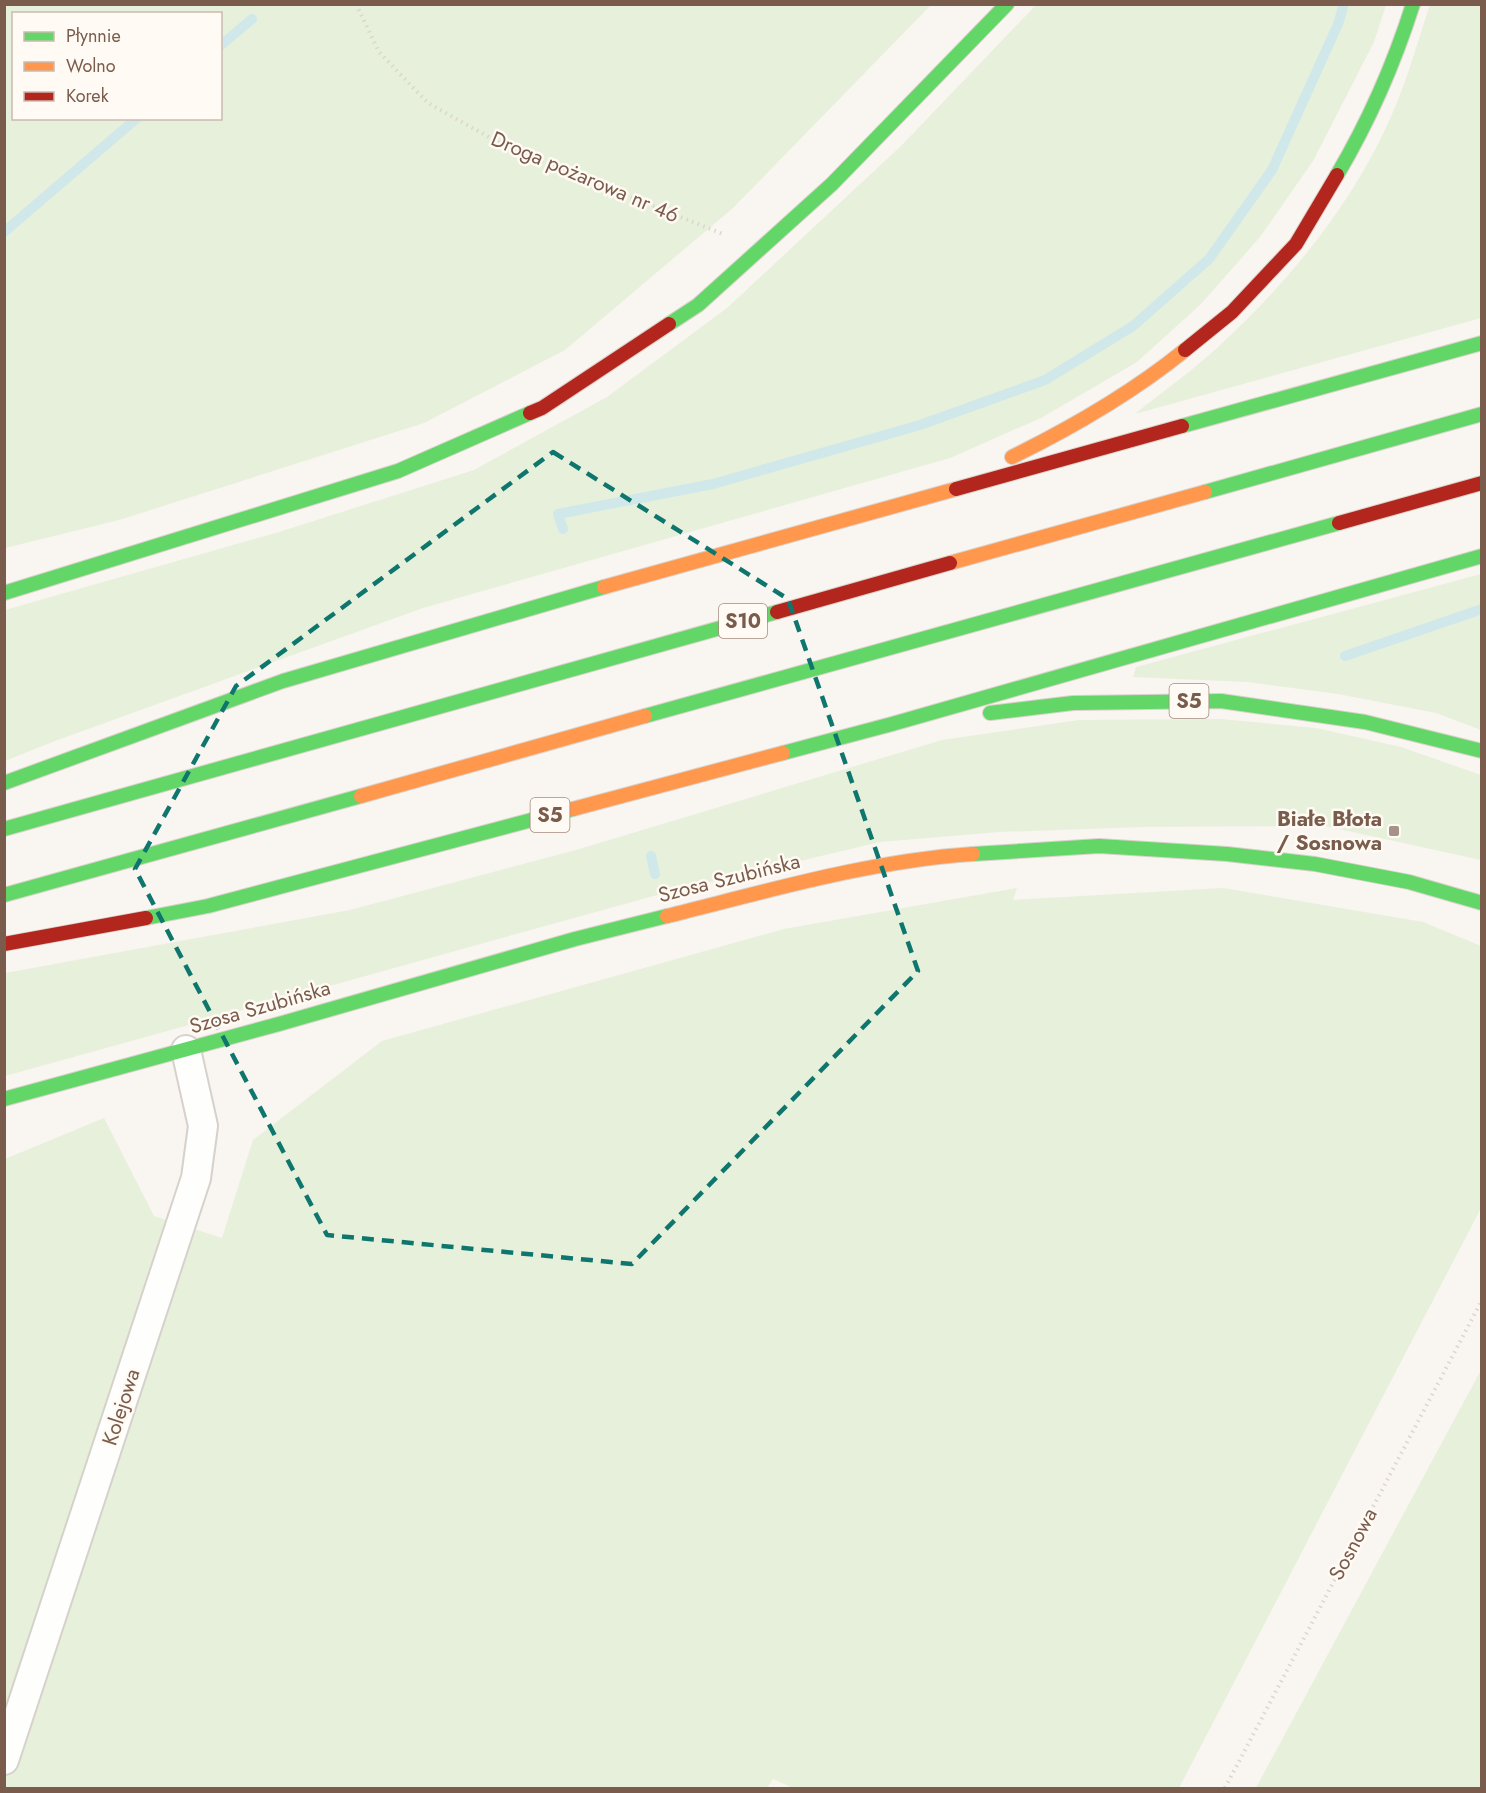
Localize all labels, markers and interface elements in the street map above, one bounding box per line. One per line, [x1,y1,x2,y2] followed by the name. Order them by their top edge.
[12,12,222,120] legend
[66,23,121,49] text: Płynnie
[66,53,116,79] text: Wolno
[66,83,109,109] text: Korek
[486,124,684,230] street label: Droga pożarowa nr 46
[719,604,767,638] road number: S10
[1170,684,1208,718] road number: S5
[530,798,570,832] road number: S5
[1276,804,1382,858] place label: Białe Błota / Sosnowa
[1387,824,1401,838] marker: Białe Błota / Sosnowa
[655,846,803,910] street label: Szosa Szubińska
[186,973,334,1041] street label: Szosa Szubińska
[95,1365,147,1449] street label: Kolejowa
[1321,1503,1385,1585] street label: Sosnowa

